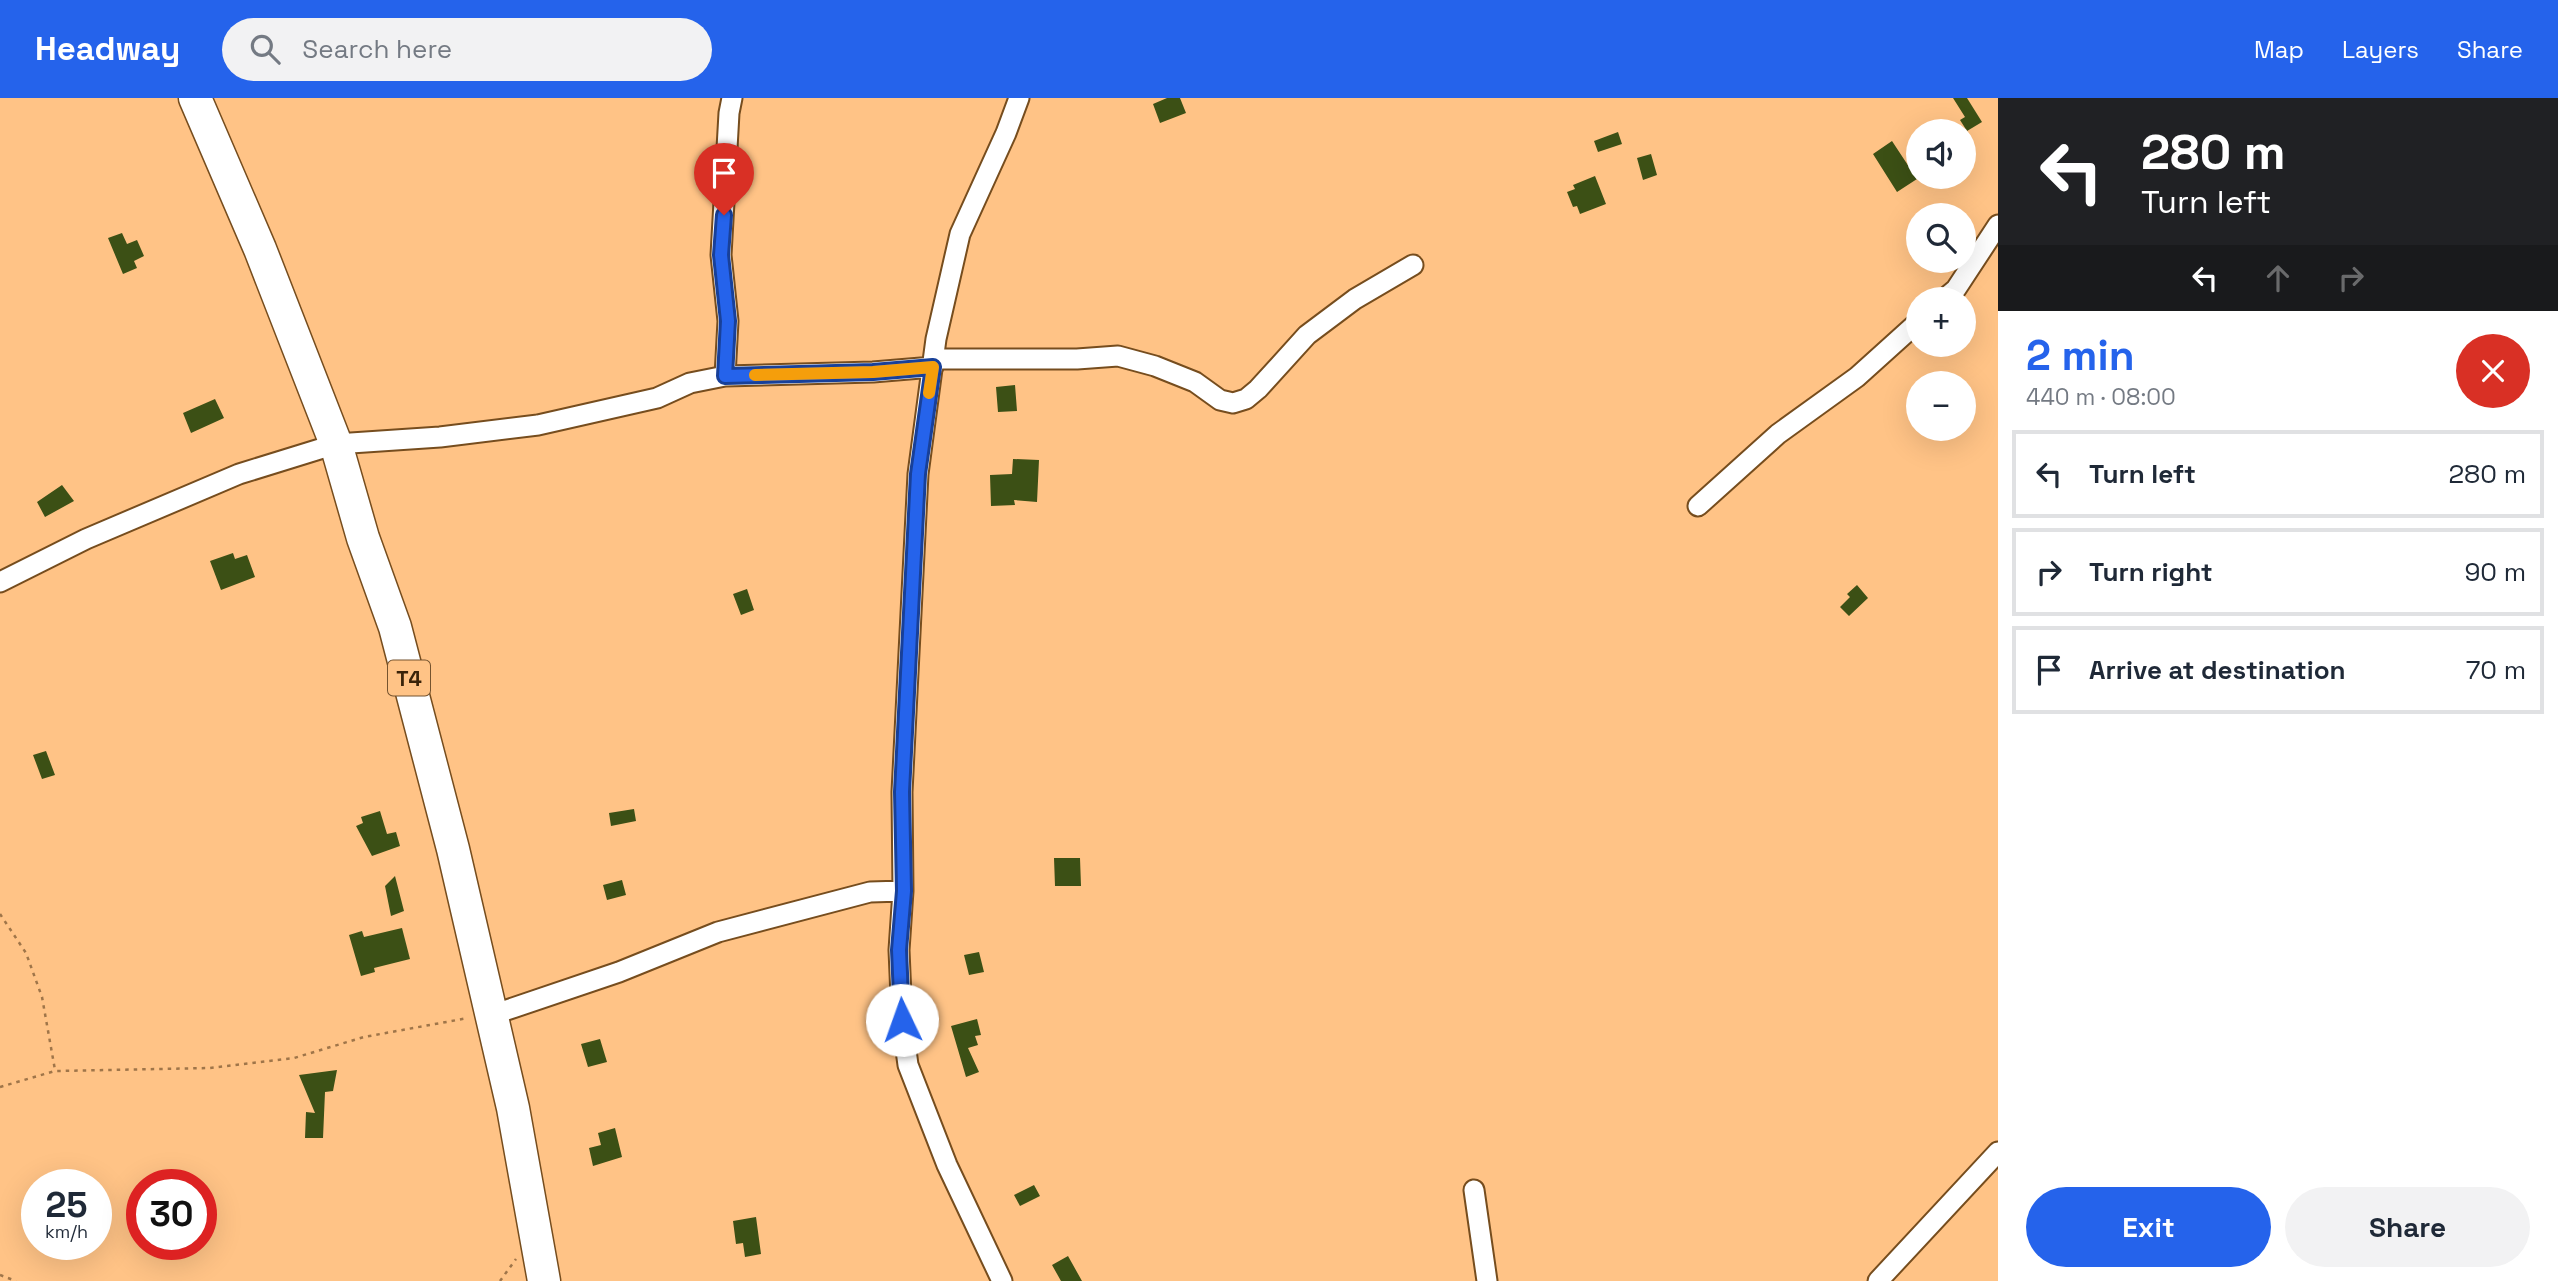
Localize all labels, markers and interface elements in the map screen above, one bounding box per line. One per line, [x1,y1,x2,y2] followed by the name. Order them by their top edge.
[222,18,712,81] search box
[35,28,180,70] text: Headway
[246,30,284,68] icon: search
[302,32,452,66] text: Search here
[2254,34,2304,65] text: Map
[2342,34,2419,65] text: Layers
[2457,34,2523,65] text: Share
[1906,119,1976,441] map controls
[1906,119,1976,189] button: sound
[2141,121,2286,183] text: 280 m
[2026,126,2117,217] icon: left
[694,143,754,215] pin
[705,154,743,192] icon: arrive
[2141,182,2271,222] text: Turn left
[1906,203,1976,273] button: search
[2186,259,2224,297] icon: left
[2259,259,2297,297] icon: ahead
[2332,259,2370,297] icon: right
[1906,287,1976,357] button: +
[2026,329,2135,382] text: 2 min
[2456,334,2530,408] button: close
[1906,371,1976,441] button: −
[2026,382,2176,412] text: 440 m · 08:00
[2030,455,2068,493] icon: left
[2089,457,2196,491] text: Turn left
[2448,457,2526,491] text: 280 m
[2030,553,2068,591] icon: right
[2089,555,2213,589] text: Turn right
[2464,555,2526,589] text: 90 m
[2030,651,2068,689] icon: arrive
[2089,653,2346,687] text: Arrive at destination
[2466,653,2526,687] text: 70 m
[388,660,430,696] road number: T4
[865,983,939,1057] position arrow
[126,1169,217,1260] speed limit sign: 30
[46,1183,87,1227] text: 25
[2026,1187,2271,1267] button: Exit
[2285,1187,2530,1267] button: Share
[45,1220,88,1243] text: km/h

